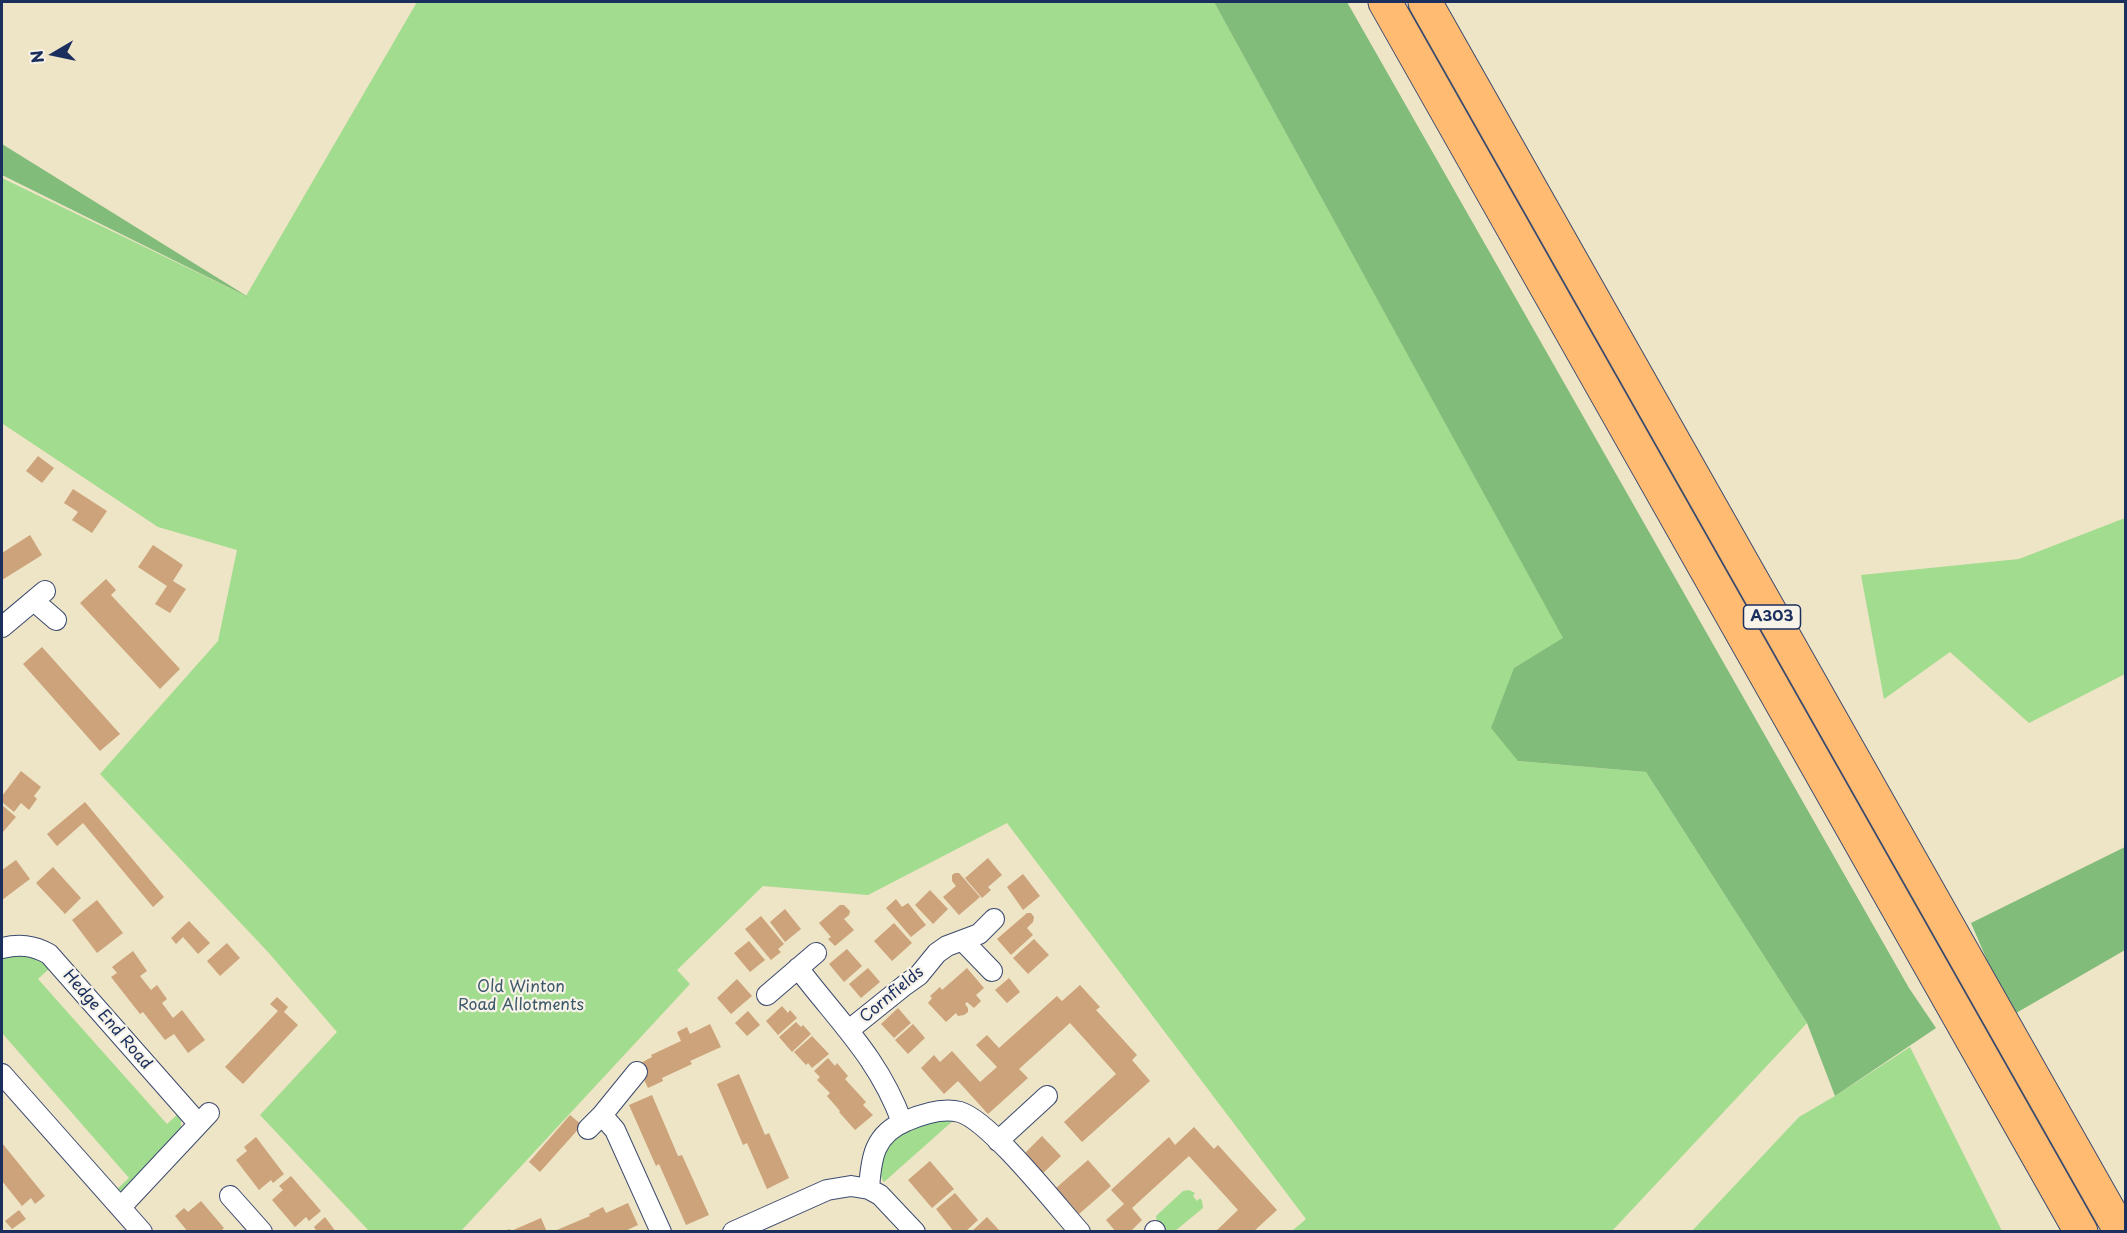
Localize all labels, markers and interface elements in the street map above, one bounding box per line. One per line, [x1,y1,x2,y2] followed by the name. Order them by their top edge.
[24,24,84,84] north arrow
[23,49,49,65] text: N
[1744,605,1800,629] road number: A303
[856,963,928,1027] street label: Cornfields
[59,966,155,1074] street label: Hedge End Road
[458,978,584,1016] park label: Old Winton Road Allotments

